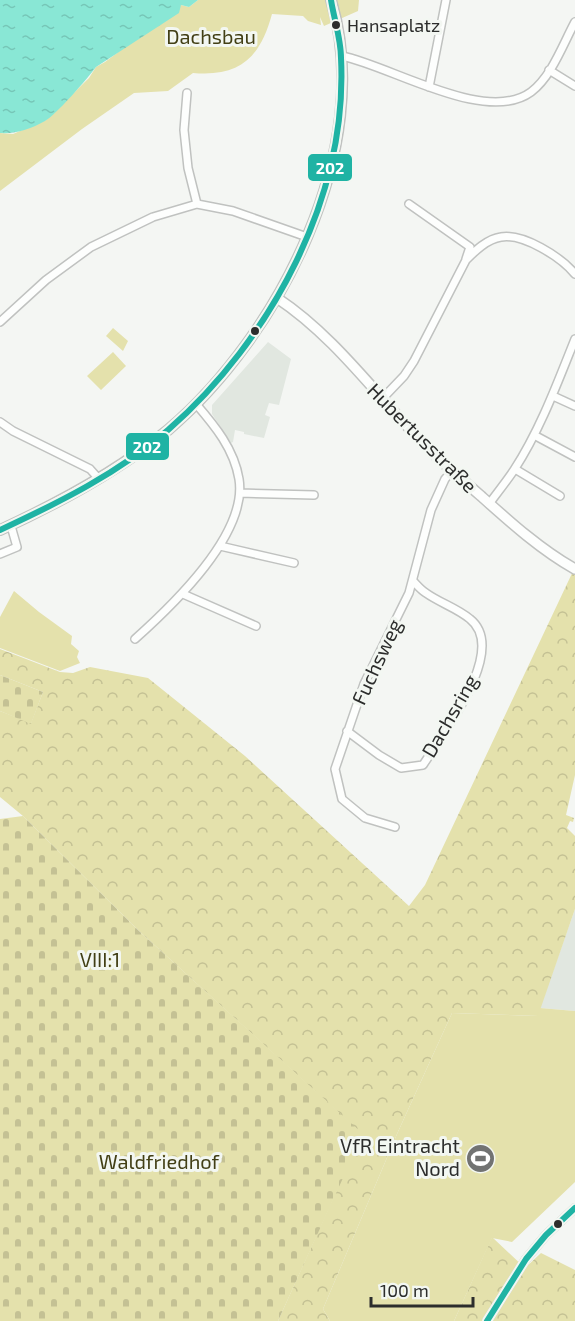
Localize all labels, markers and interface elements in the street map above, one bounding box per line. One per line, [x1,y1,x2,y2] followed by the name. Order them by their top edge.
[347,14,440,36] place label: Hansaplatz
[330,19,342,31] marker: Hansaplatz
[166,24,256,48] park label: Dachsbau
[307,153,353,182] line badge: 202
[316,158,344,177] text: 202
[249,325,261,337] unlabelled marker
[363,377,483,497] street label: Hubertusstraße
[125,432,170,461] line badge: 202
[133,437,161,456] text: 202
[346,615,406,708] street label: Fuchsweg
[416,670,482,761] street label: Dachsring
[80,947,120,971] park label: VIII:1
[340,1133,460,1180] place label: VfR Eintracht Nord
[465,1142,497,1174] sports icon: VfR Eintracht Nord
[99,1149,220,1173] park label: Waldfriedhof
[552,1218,564,1230] unlabelled marker
[371,1270,473,1308] scale bar
[380,1279,429,1301] text: 100 m

